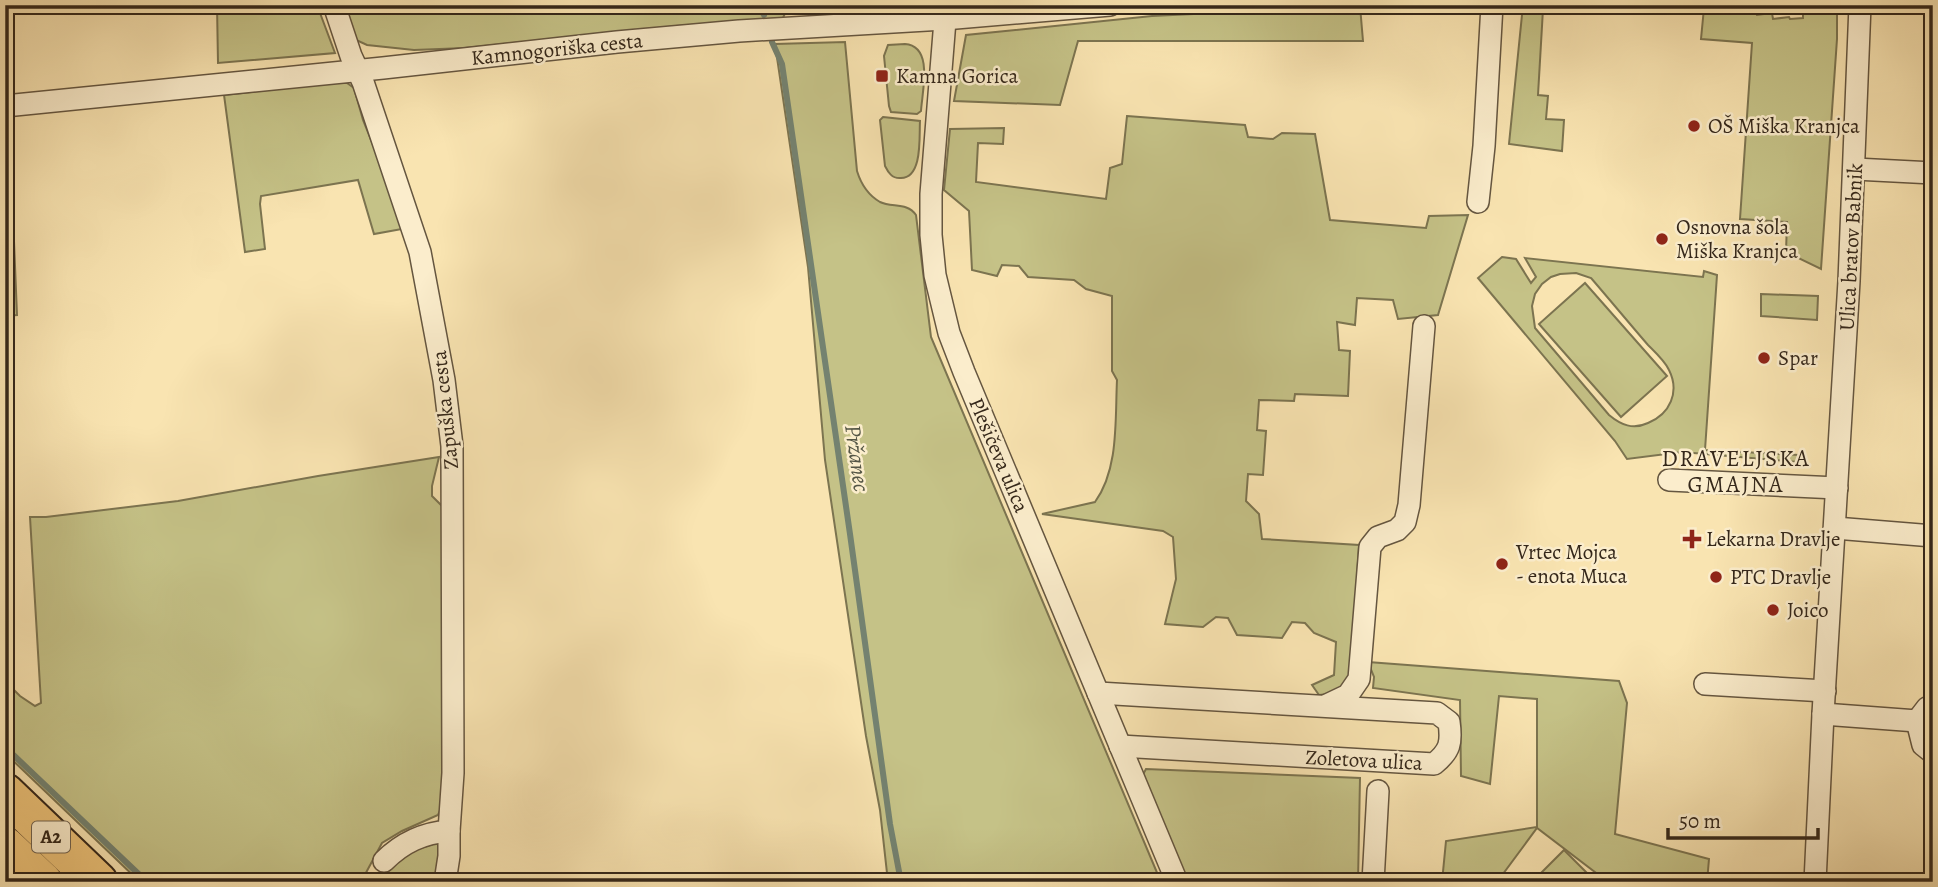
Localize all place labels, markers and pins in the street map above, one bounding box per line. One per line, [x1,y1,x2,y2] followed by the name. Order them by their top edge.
[896,62,1018,90] place label: Kamna Gorica
[874,68,890,84] marker: Kamna Gorica
[1708,112,1860,140] place label: OŠ Miška Kranjca
[1686,118,1702,134] marker: OŠ Miška Kranjca
[1676,213,1798,265] place label: Osnovna šola Miška Kranjca
[1654,231,1670,247] marker: Osnovna šola Miška Kranjca
[1778,344,1818,372] place label: Spar
[1756,350,1772,366] marker: Spar
[1706,525,1840,553] place label: Lekarna Dravlje
[1684,531,1700,547] marker: Lekarna Dravlje
[1515,538,1627,590] place label: Vrtec Mojca - enota Muca
[1494,556,1510,572] marker: Vrtec Mojca - enota Muca
[1730,563,1831,591] place label: PTC Dravlje
[1708,569,1724,585] marker: PTC Dravlje
[1787,596,1828,624] place label: Joico
[1765,602,1781,618] marker: Joico

